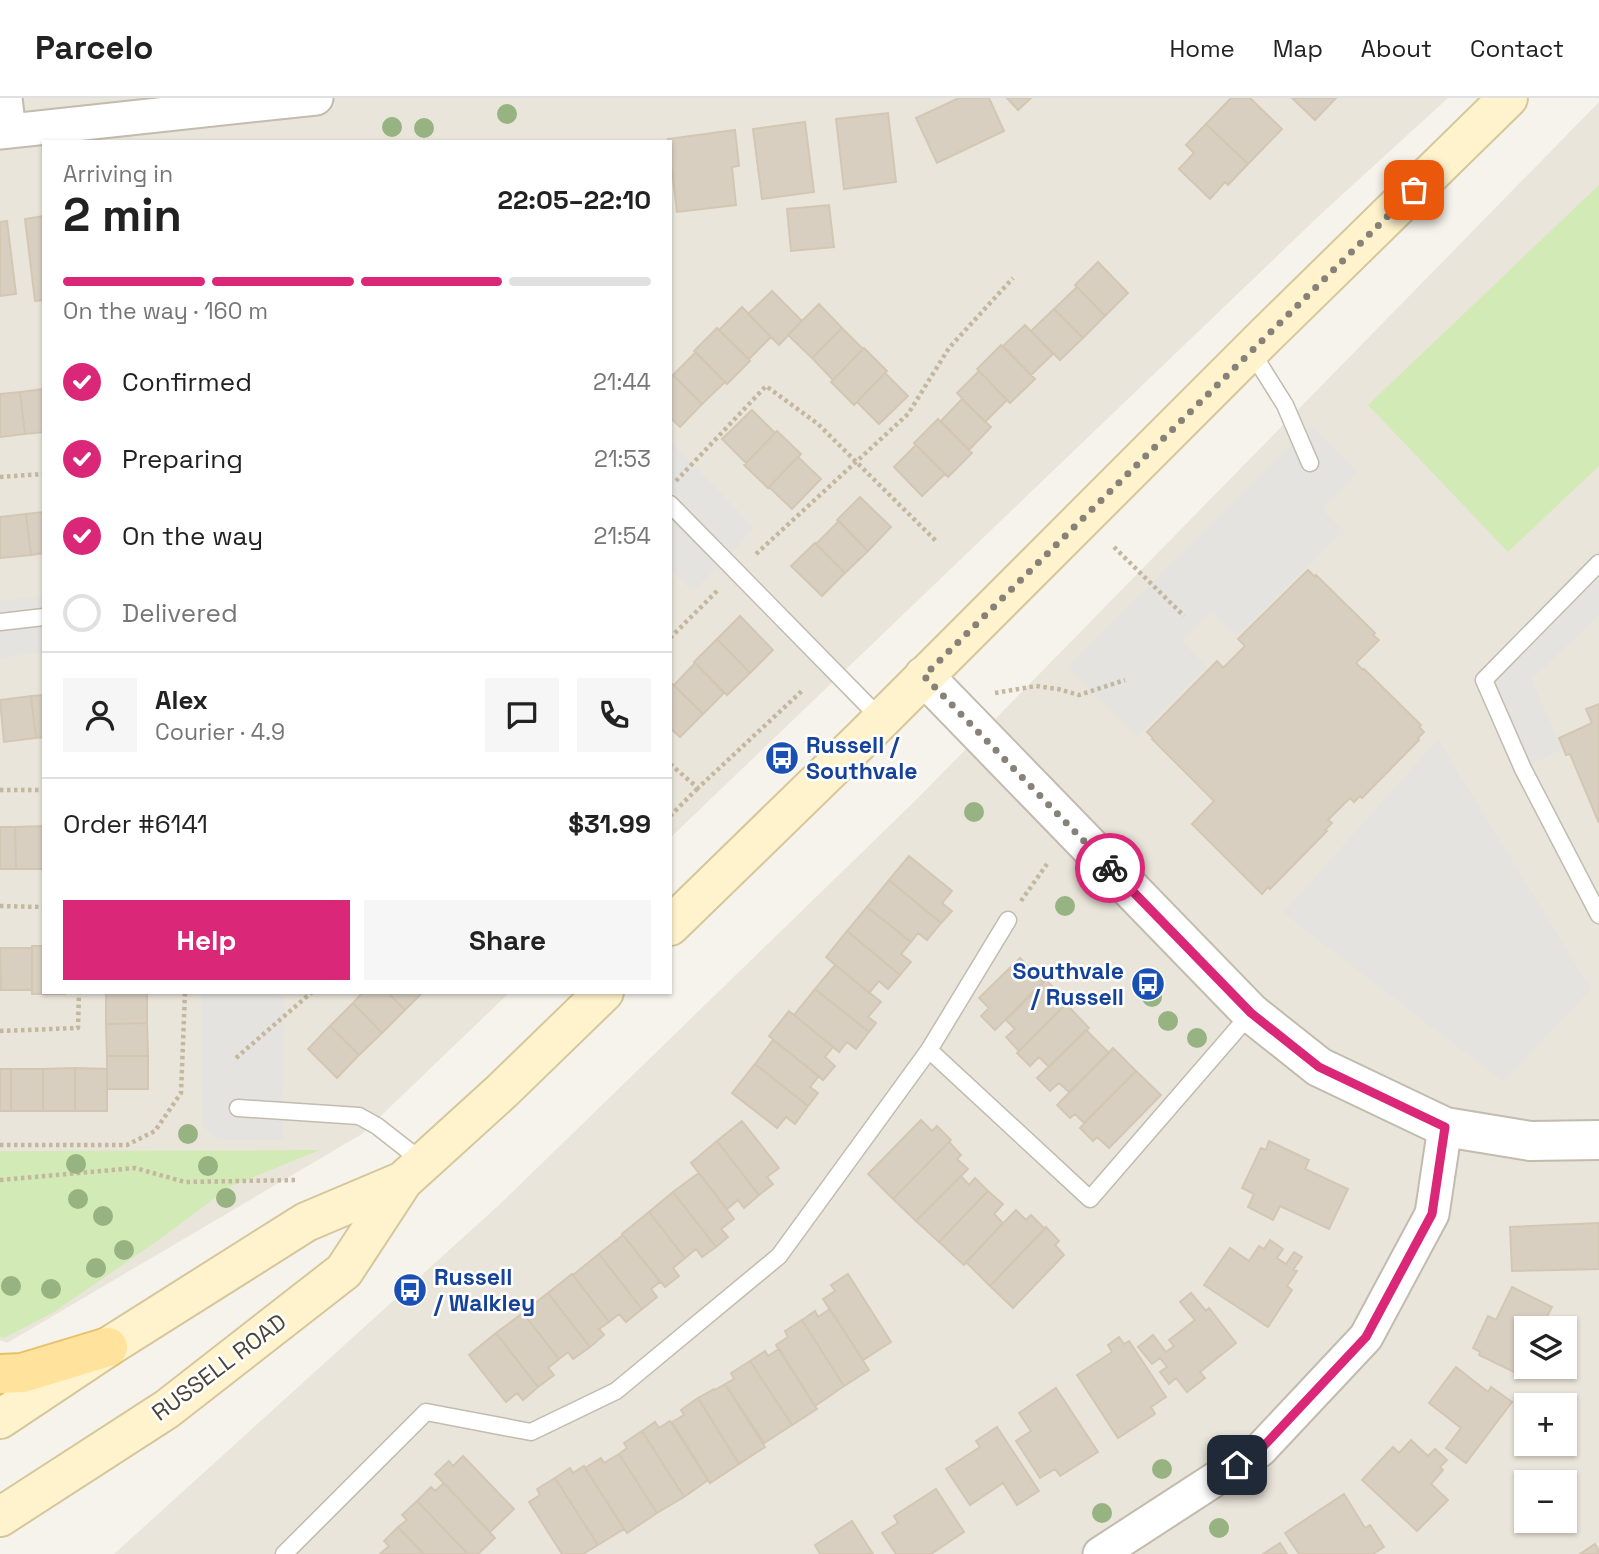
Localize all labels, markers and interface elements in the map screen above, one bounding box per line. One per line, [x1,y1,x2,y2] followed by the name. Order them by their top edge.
[35,27,154,69] text: Parcelo
[1169,33,1235,64] text: Home
[1273,33,1323,64] text: Map
[1361,33,1432,64] text: About
[1470,33,1564,64] text: Contact
[63,159,173,189] text: Arriving in
[1384,160,1444,220] pin
[1395,171,1433,209] icon: bag
[497,183,651,217] text: 22:05–22:10
[63,186,182,244] text: 2 min
[63,296,268,326] text: On the way · 160 m
[63,363,101,401] icon: check
[122,365,252,399] text: Confirmed
[593,367,651,397] text: 21:44
[63,440,101,478] icon: check
[122,442,243,476] text: Preparing
[594,444,651,474] text: 21:53
[63,517,101,555] icon: check
[122,519,263,553] text: On the way
[594,521,651,551] text: 21:54
[122,596,238,630] text: Delivered
[63,678,137,752] button: person
[485,678,559,752] button: chat
[577,678,651,752] button: phone
[155,683,208,717] text: Alex
[155,717,285,747] text: Courier · 4.9
[806,730,918,786] place label: Russell / Southvale
[763,739,801,777] bus stop icon: Russell / Southvale
[63,807,208,841] text: Order #6141
[568,807,651,841] text: $31.99
[1075,833,1145,903] courier
[1091,849,1129,887] icon: bike
[63,900,350,980] button: Help
[364,900,651,980] button: Share
[1012,956,1124,1012] place label: Southvale / Russell
[1129,965,1167,1003] bus stop icon: Southvale / Russell
[433,1262,535,1318] place label: Russell / Walkley
[391,1271,429,1309] bus stop icon: Russell / Walkley
[146,1307,292,1427] street label: RUSSELL ROAD
[1514,1316,1577,1533] map controls
[1514,1316,1577,1379] button: layers
[1514,1393,1577,1456] button: +
[1207,1435,1267,1495] pin
[1218,1446,1256,1484] icon: home
[1514,1470,1577,1533] button: −

